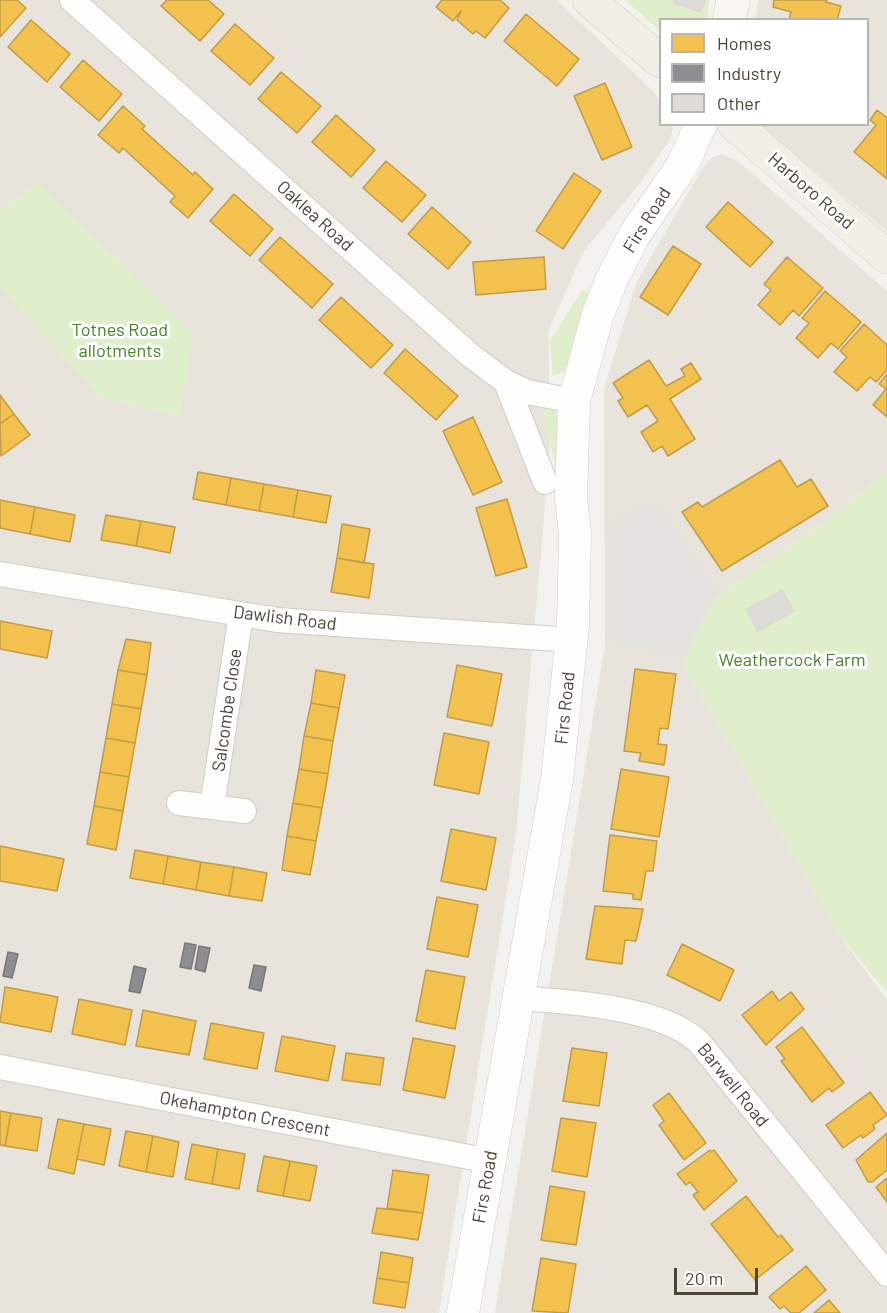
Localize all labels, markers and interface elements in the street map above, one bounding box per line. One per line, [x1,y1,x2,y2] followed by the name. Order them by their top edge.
[659,18,869,126] legend
[717,32,771,54] text: Homes
[717,62,781,84] text: Industry
[717,92,760,114] text: Other
[764,148,858,234] street label: Harboro Road
[272,176,358,256] street label: Oaklea Road
[618,183,676,257] street label: Firs Road
[72,319,168,362] park label: Totnes Road allotments
[232,601,338,635] street label: Dawlish Road
[208,647,246,773] street label: Salcombe Close
[718,649,866,671] park label: Weathercock Farm
[550,670,580,746] street label: Firs Road
[693,1039,773,1131] street label: Barwell Road
[158,1087,332,1141] street label: Okehampton Crescent
[468,1149,502,1225] street label: Firs Road
[677,1256,761,1294] scale bar
[685,1267,723,1289] text: 20 m

